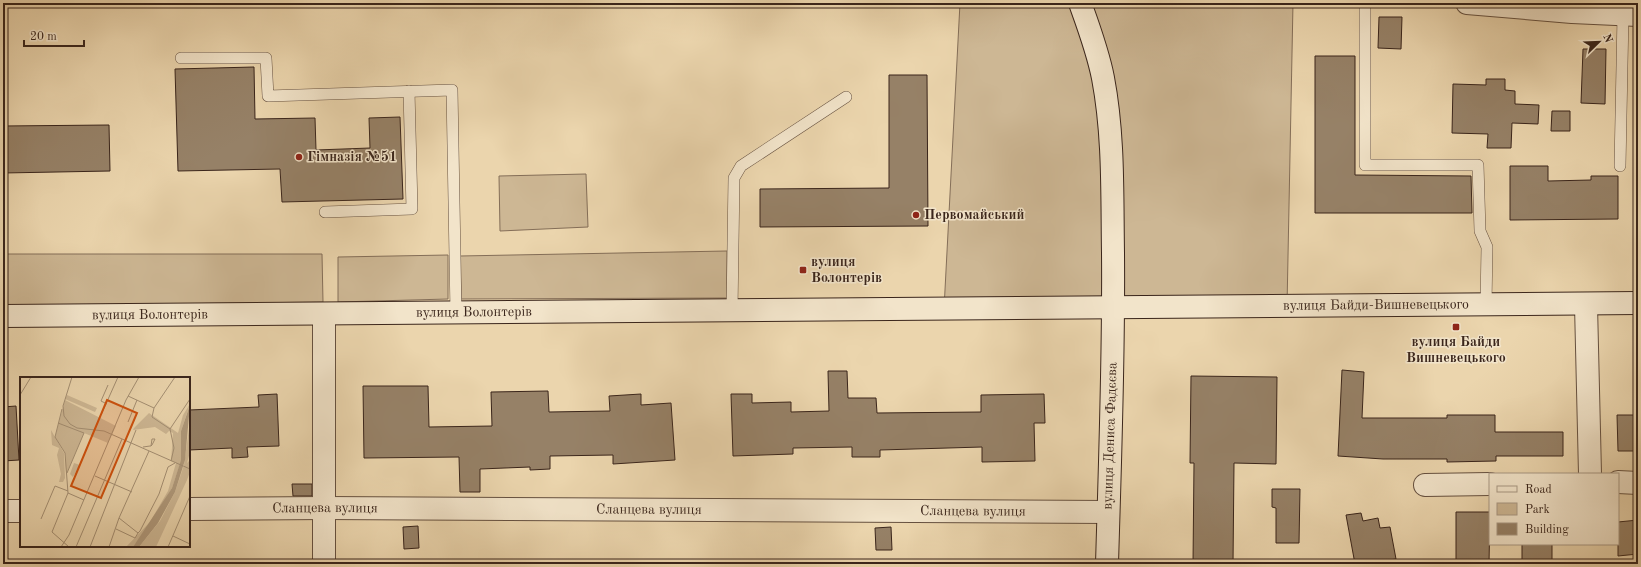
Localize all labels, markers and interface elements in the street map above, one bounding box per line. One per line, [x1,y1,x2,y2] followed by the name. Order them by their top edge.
[24,22,84,48] scale bar
[1579,22,1619,62] north arrow
[30,31,57,43] text: 20 m
[1600,33,1614,45] text: N
[307,150,397,164] place label: Гімназія №51
[294,152,304,162] marker: Гімназія №51
[924,208,1024,222] place label: Первомайський
[911,210,921,220] marker: Первомайський
[811,255,882,285] place label: вулиця Волонтерів
[798,265,808,275] marker: вулиця Волонтерів
[1283,297,1469,313] street label: вулиця Байди-Вишневецького
[416,305,532,320] street label: вулиця Волонтерів
[92,307,208,322] street label: вулиця Волонтерів
[1451,322,1461,332] marker: вулиця Байди Вишневецького
[1406,335,1506,365] place label: вулиця Байди Вишневецького
[1100,362,1120,510] street label: вулиця Дениса Фадєєва
[20,377,190,547] inset map
[1489,473,1619,545] legend
[1525,484,1552,496] text: Road
[272,501,378,515] street label: Сланцева вулиця
[596,502,702,517] street label: Сланцева вулиця
[920,504,1026,519] street label: Сланцева вулиця
[1525,504,1550,516] text: Park
[1525,524,1569,536] text: Building

